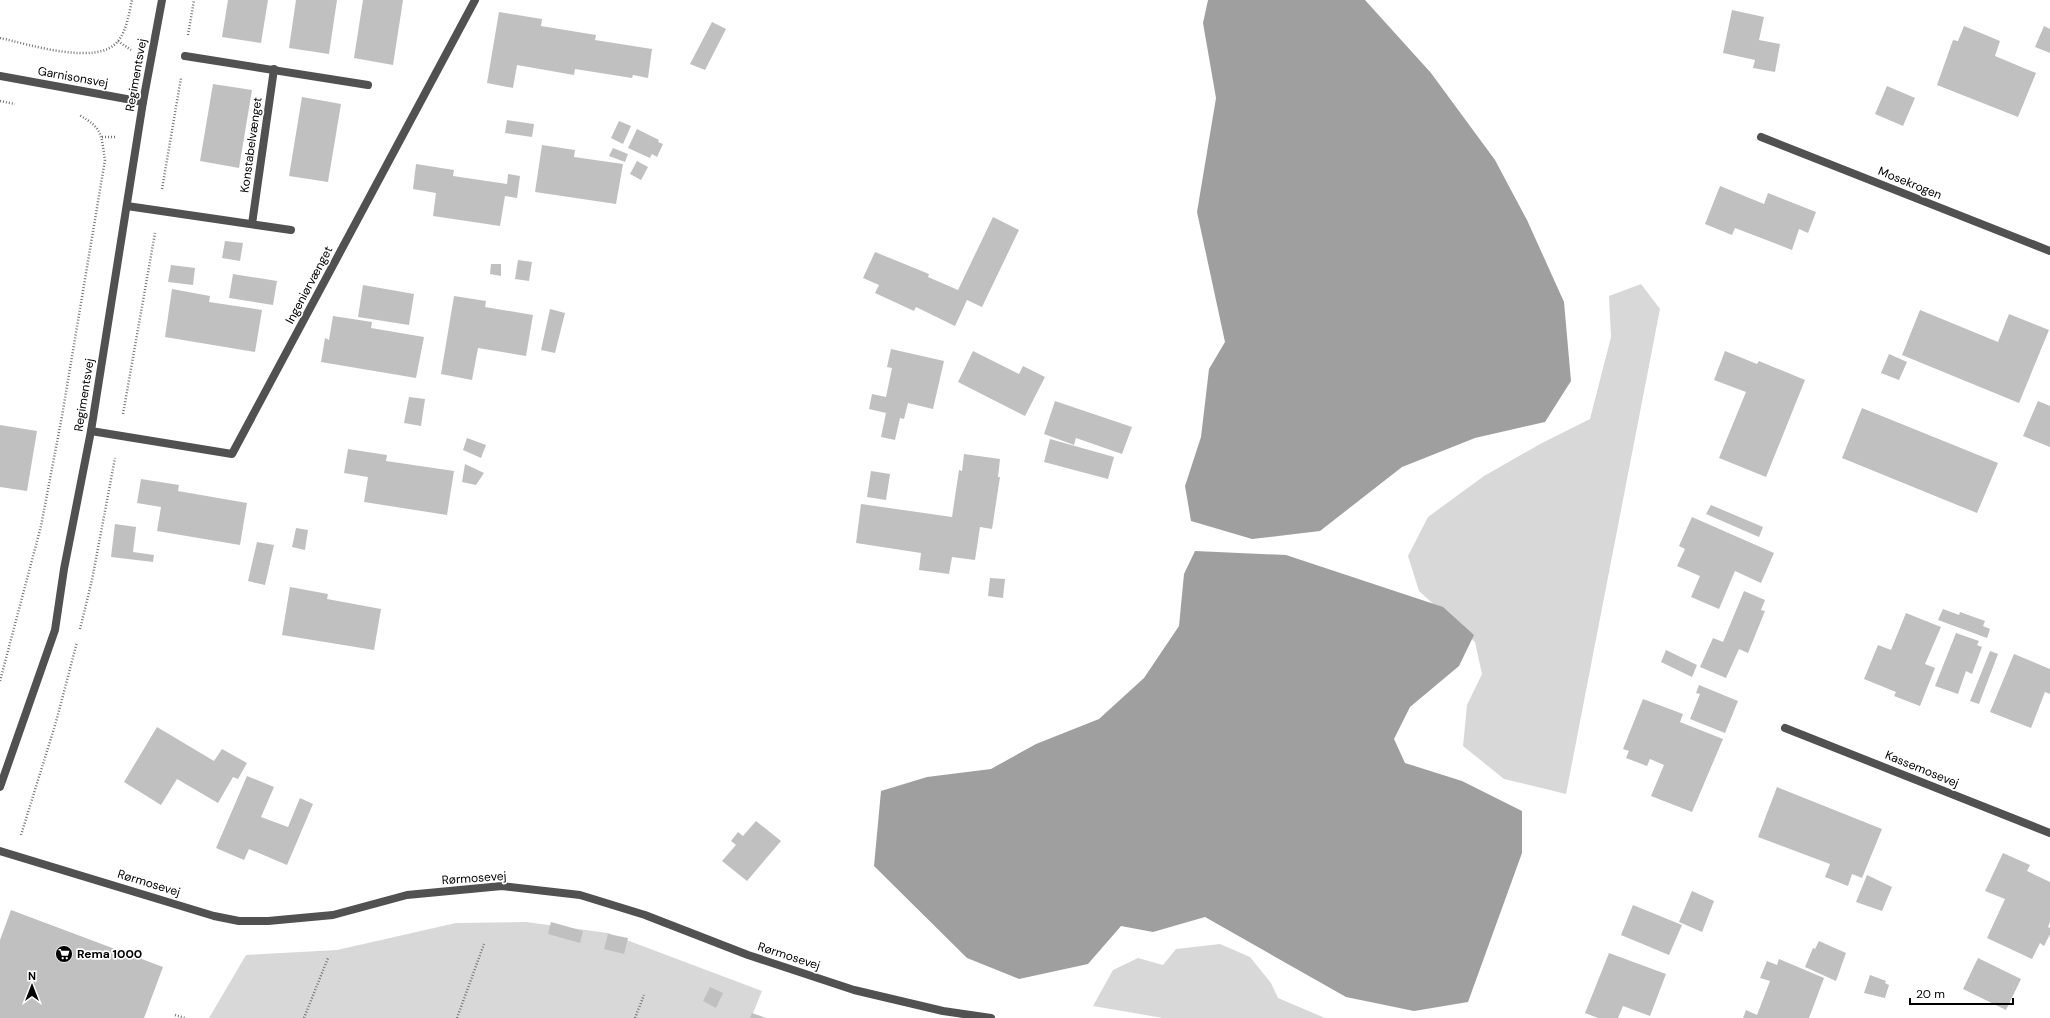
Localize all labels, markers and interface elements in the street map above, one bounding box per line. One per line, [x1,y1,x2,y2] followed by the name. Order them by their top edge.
[122,37,150,113] street label: Regimentsvej
[36,63,110,91] street label: Garnisonsvej
[236,96,266,194] street label: Konstabelvænget
[1876,163,1944,203] street label: Mosekrogen
[282,243,336,327] street label: Ingeniørvænget
[70,357,98,433] street label: Regimentsvej
[1883,747,1961,791] street label: Kassemosevej
[116,866,182,900] street label: Rørmosevej
[441,868,507,888] street label: Rørmosevej
[756,938,822,974] street label: Rørmosevej
[54,944,74,964] supermarket icon: Rema 1000
[77,946,142,962] place label: Rema 1000
[12,966,52,1006] north arrow
[28,969,36,983] text: N
[1910,980,2013,1006] scale bar
[1916,986,1945,1002] text: 20 m

